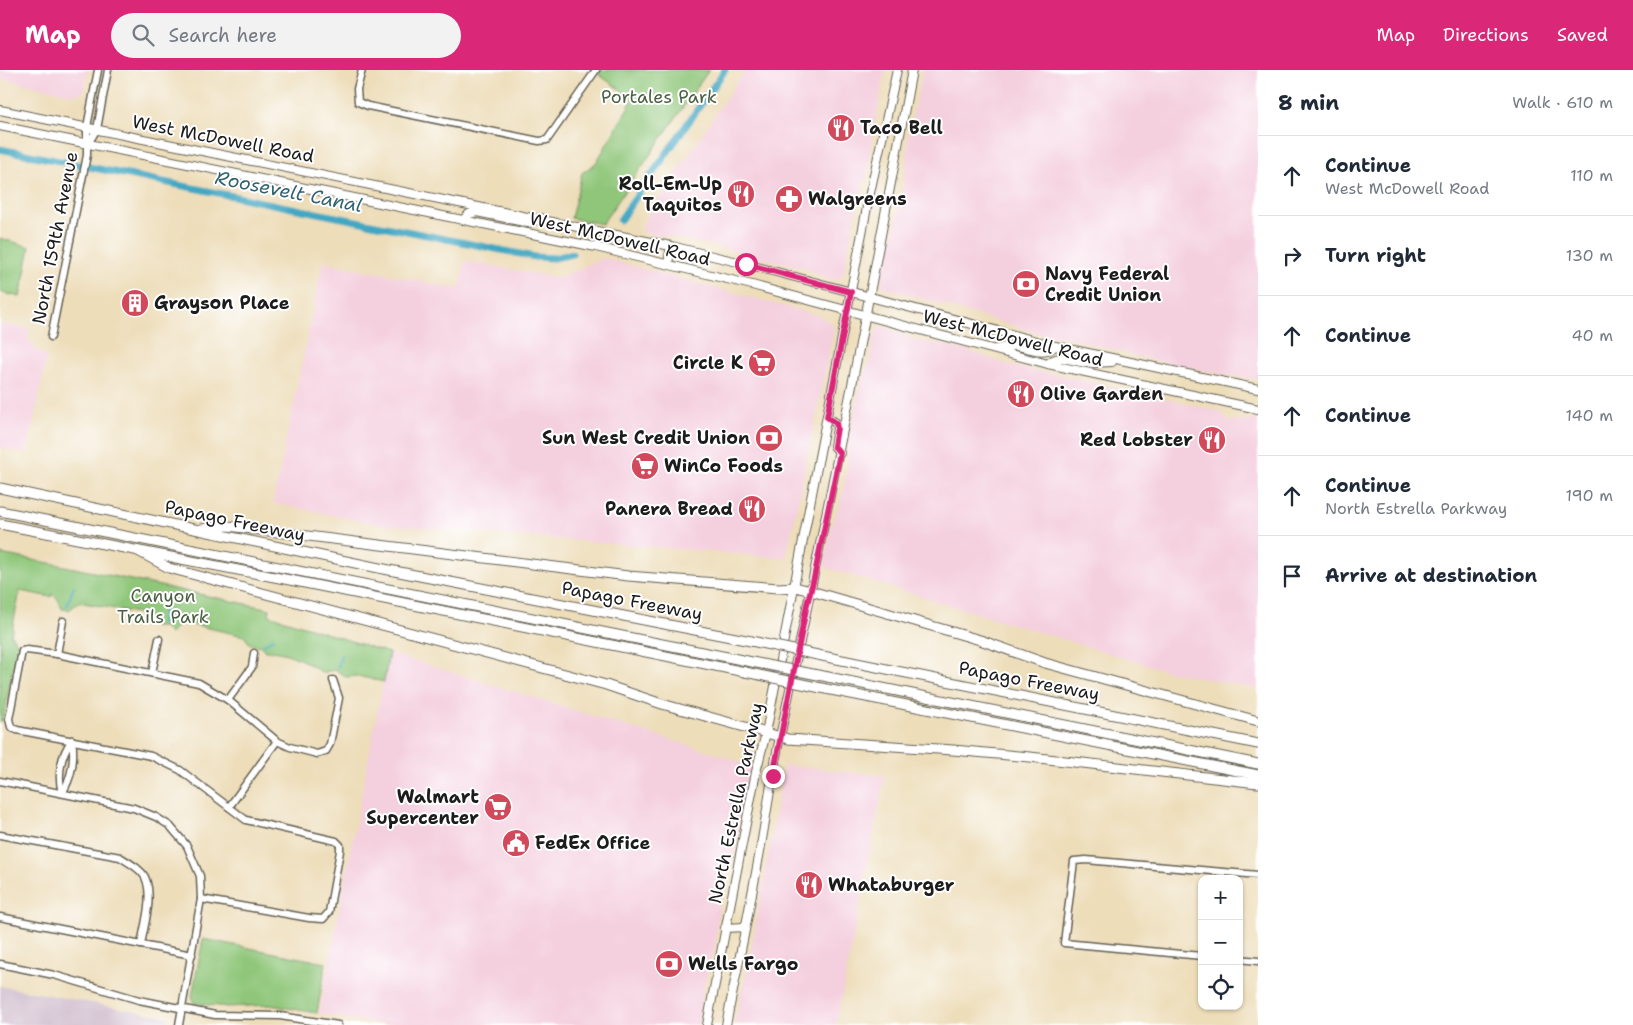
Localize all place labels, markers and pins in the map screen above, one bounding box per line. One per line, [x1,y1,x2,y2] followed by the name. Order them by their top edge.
[826,113,856,143] restaurant icon: Taco Bell
[860,116,943,140] place label: Taco Bell
[618,172,722,217] place label: Roll-Em-Up Taquitos
[726,179,756,209] restaurant icon: Roll-Em-Up Taquitos
[774,184,804,214] pharmacy icon: Walgreens
[808,187,907,211] place label: Walgreens
[1045,262,1169,307] place label: Navy Federal Credit Union
[1011,269,1041,299] bank icon: Navy Federal Credit Union
[120,288,150,318] building icon: Grayson Place
[154,291,290,315] place label: Grayson Place
[747,348,777,378] supermarket icon: Circle K
[673,351,744,375] place label: Circle K
[1006,379,1036,409] restaurant icon: Olive Garden
[1040,382,1163,406] place label: Olive Garden
[754,423,784,453] bank icon: Sun West Credit Union
[1197,425,1227,455] restaurant icon: Red Lobster
[542,426,750,450] place label: Sun West Credit Union
[1080,428,1193,452] place label: Red Lobster
[630,451,660,481] supermarket icon: WinCo Foods
[664,454,783,478] place label: WinCo Foods
[737,494,767,524] restaurant icon: Panera Bread
[605,497,733,521] place label: Panera Bread
[366,785,479,830] place label: Walmart Supercenter
[483,792,513,822] supermarket icon: Walmart Supercenter
[501,828,531,858] public building icon: FedEx Office
[535,831,650,855] place label: FedEx Office
[794,870,824,900] restaurant icon: Whataburger
[828,873,955,897] place label: Whataburger
[654,949,684,979] bank icon: Wells Fargo
[688,952,798,976] place label: Wells Fargo

